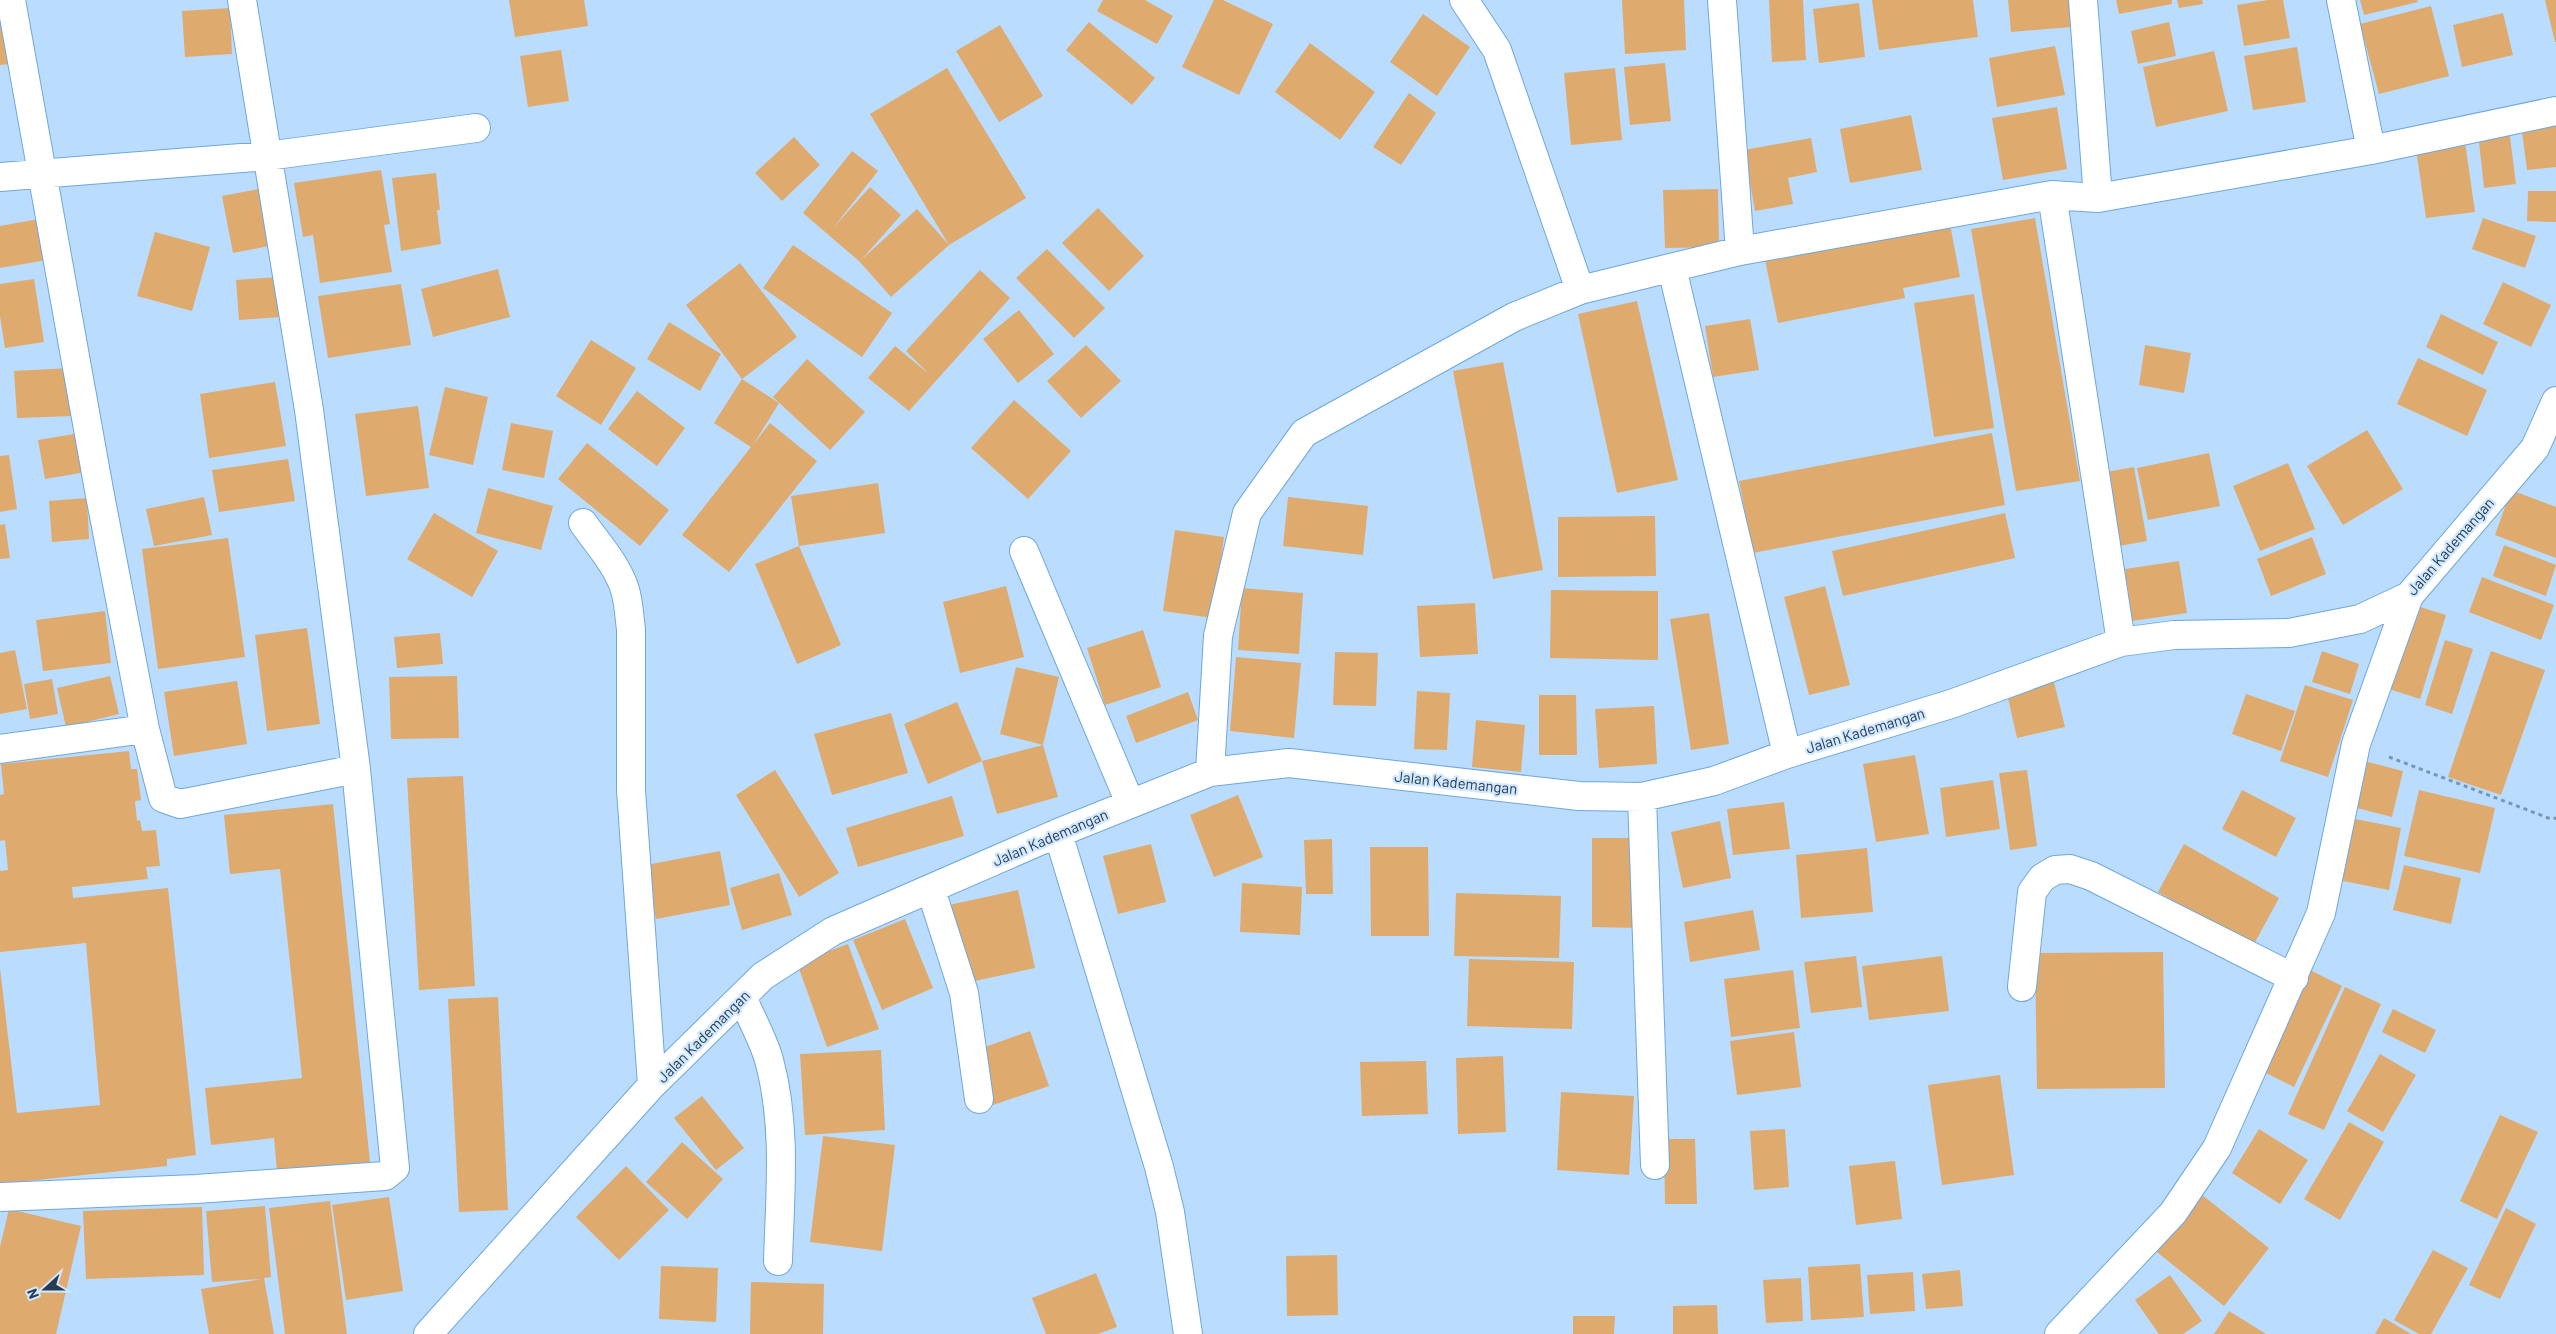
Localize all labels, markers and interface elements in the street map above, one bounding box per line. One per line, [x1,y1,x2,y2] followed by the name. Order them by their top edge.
[2403,494,2497,598] street label: Jalan Kademangan
[1803,703,1927,757] street label: Jalan Kademangan
[1394,767,1518,797] street label: Jalan Kademangan
[990,805,1110,869] street label: Jalan Kademangan
[653,986,753,1086] street label: Jalan Kademangan
[20,1264,70,1314] north arrow
[23,1286,42,1301] text: N

